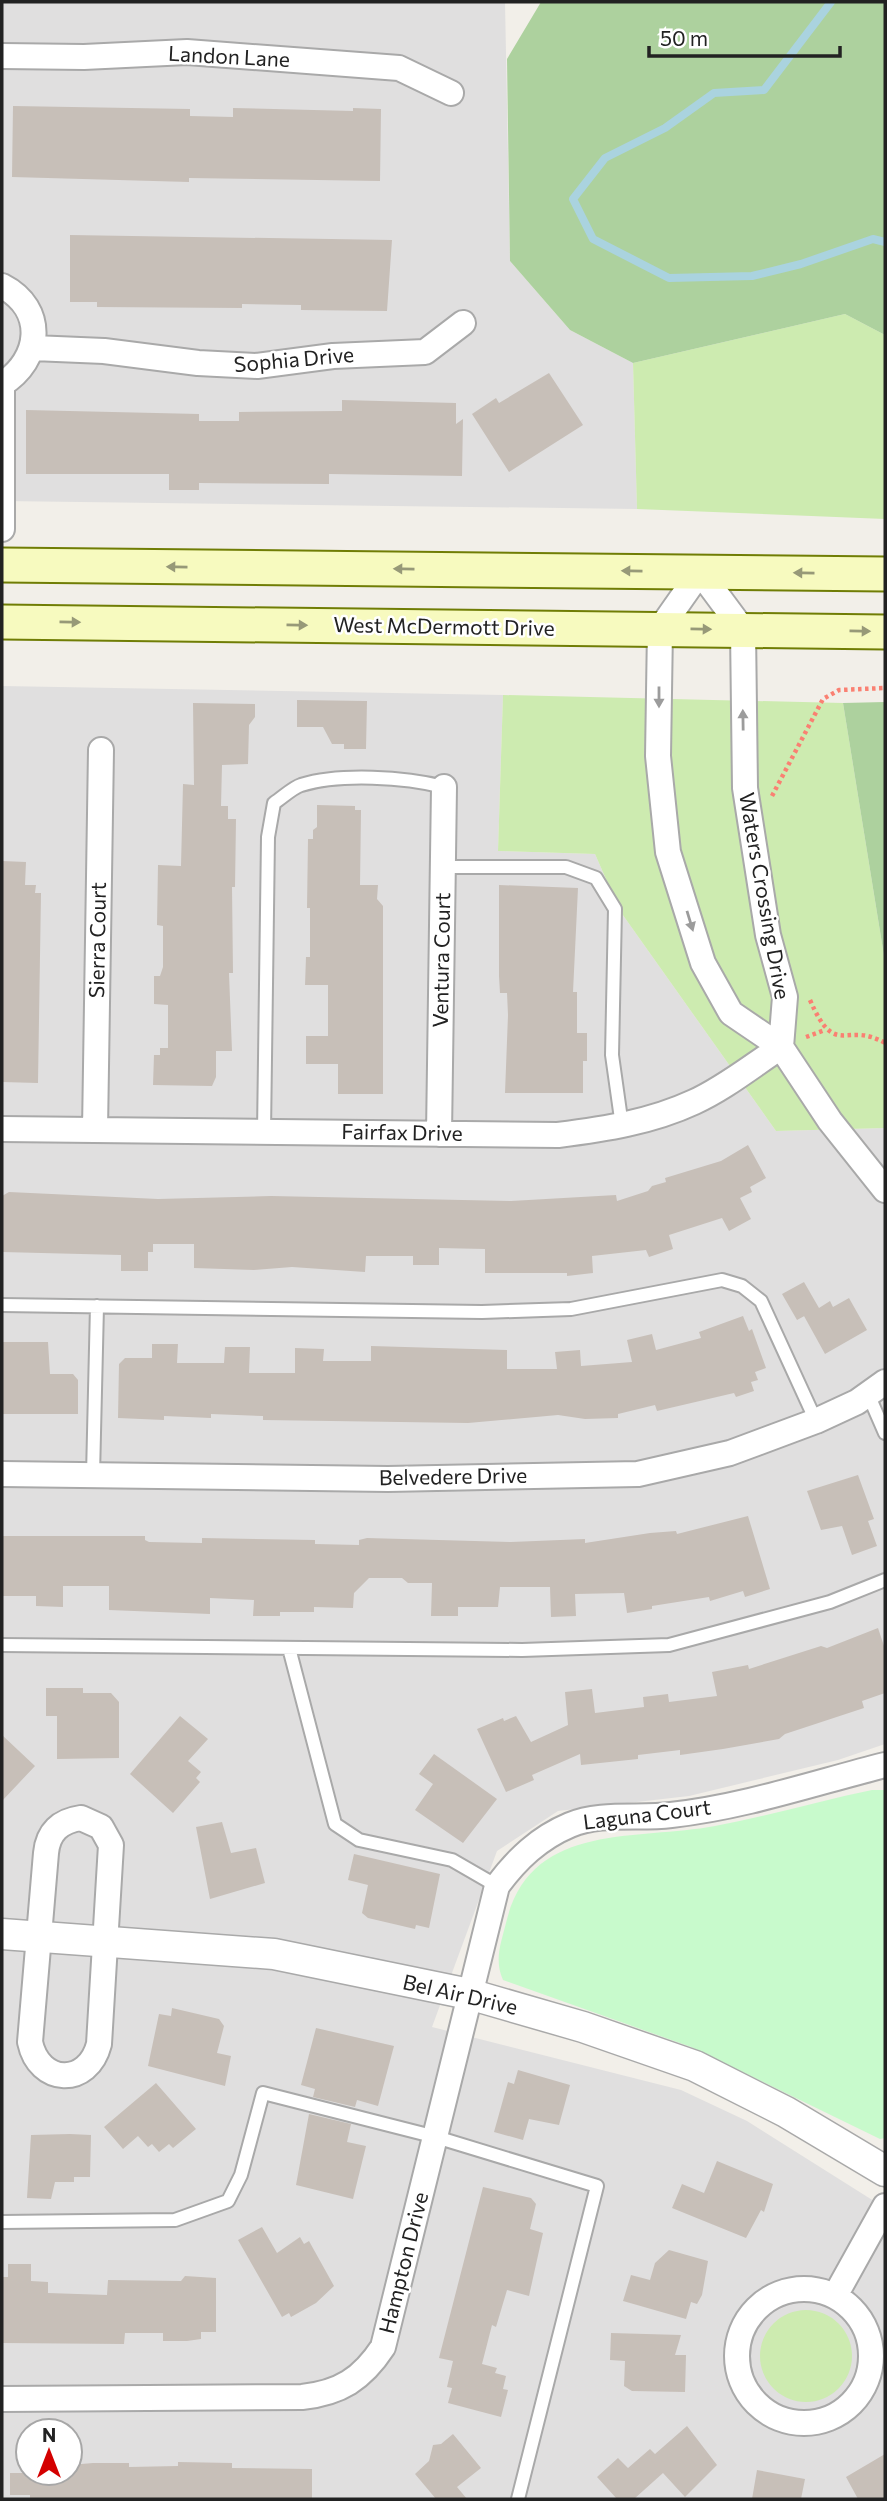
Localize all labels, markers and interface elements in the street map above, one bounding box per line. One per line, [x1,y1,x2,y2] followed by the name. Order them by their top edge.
[649,14,840,58] scale bar
[660,25,708,50] text: 50 m
[168,40,291,71] street label: Landon Lane
[233,341,355,376] street label: Sophia Drive
[165,561,187,573] one-way arrow
[393,563,415,575] one-way arrow
[620,565,642,577] one-way arrow
[792,567,814,579] one-way arrow
[333,611,555,640] street label: West McDermott Drive
[59,617,81,628] one-way arrow
[287,619,309,631] one-way arrow
[691,624,713,635] one-way arrow
[849,625,871,637] one-way arrow
[653,686,665,708] one-way arrow
[738,708,749,730] one-way arrow
[735,790,796,1001] street label: Waters Crossing Drive
[83,882,110,998] street label: Sierra Court
[427,892,454,1028] street label: Ventura Court
[685,911,695,932] one-way arrow
[341,1118,463,1145] street label: Fairfax Drive
[379,1462,527,1489] street label: Belvedere Drive
[581,1793,712,1834] street label: Laguna Court
[401,1968,520,2019] street label: Bel Air Drive
[373,2189,432,2336] street label: Hampton Drive
[14,2417,84,2487] north arrow
[42,2423,56,2446] text: N

